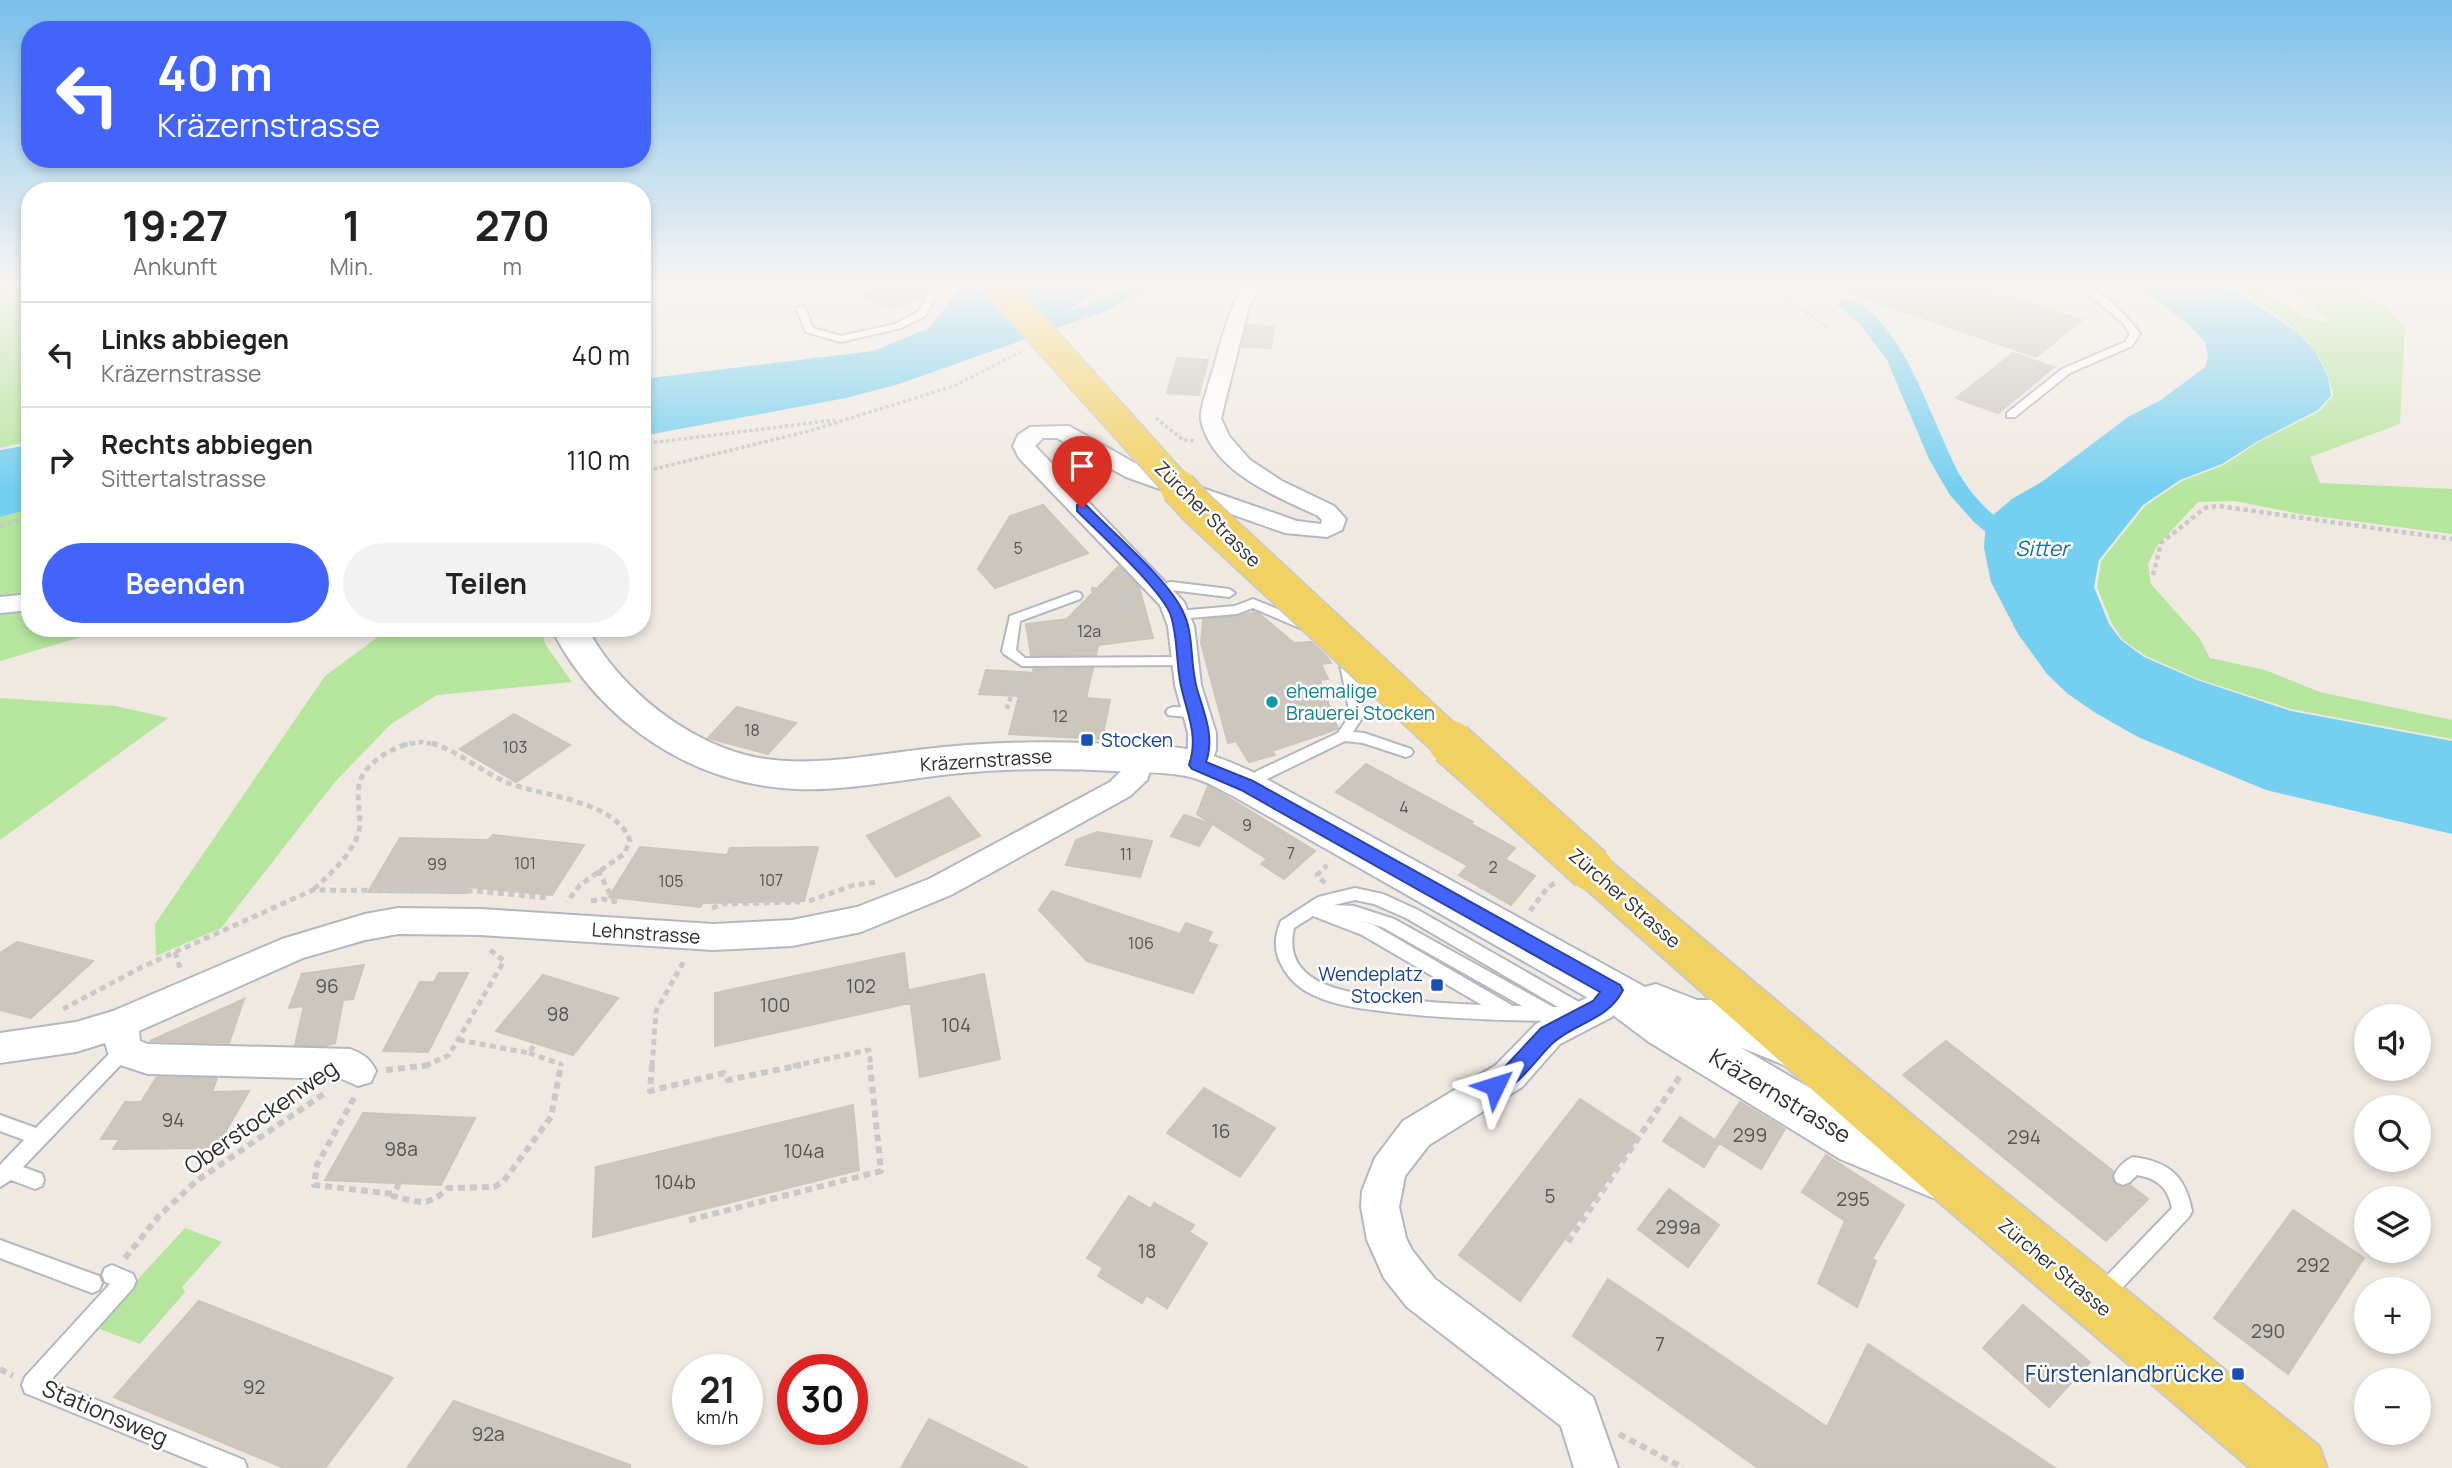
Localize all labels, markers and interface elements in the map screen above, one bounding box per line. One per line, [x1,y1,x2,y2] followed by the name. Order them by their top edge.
[157,39,273,106] text: 40 m
[42,49,133,140] icon: left
[157,103,380,147] text: Kräzernstrasse
[122,196,228,254] text: 19:27
[342,196,361,254] text: 1
[475,196,550,254] text: 270
[133,250,217,282] text: Ankunft
[330,250,374,282] text: Min.
[503,250,522,282] text: m
[101,321,289,357] text: Links abbiegen
[42,336,80,374] icon: left
[572,337,630,373] text: 40 m
[101,357,261,389] text: Kräzernstrasse
[101,426,313,462] text: Rechts abbiegen
[1052,436,1112,508] pin
[42,441,80,479] icon: right
[567,442,630,478] text: 110 m
[1063,447,1101,485] icon: arrive
[1149,455,1267,573] street label: Zürcher Strasse
[101,462,266,494] text: Sittertalstrasse
[2015,534,2071,562] water label: Sitter
[1013,537,1023,559] house number: 5
[42,543,329,623] button: Beenden
[343,543,630,623] button: Teilen
[1077,620,1101,642] house number: 12a
[1286,678,1435,726] place label: ehemalige Brauerei Stocken
[1264,694,1280,710] marker: ehemalige Brauerei Stocken
[1052,705,1068,727] house number: 12
[744,719,760,741] house number: 18
[1101,727,1173,753] place label: Stocken
[1079,732,1095,748] marker: Stocken
[503,736,527,758] house number: 103
[919,742,1053,778] street label: Kräzernstrasse
[1399,796,1409,818] house number: 4
[1242,814,1252,836] house number: 9
[1287,842,1295,864] house number: 7
[1563,842,1687,954] street label: Zürcher Strasse
[1120,843,1132,865] house number: 11
[514,852,536,874] house number: 101
[427,853,447,875] house number: 99
[1488,856,1498,878] house number: 2
[759,869,783,891] house number: 107
[658,870,684,892] house number: 105
[591,916,701,950] street label: Lehnstrasse
[1128,932,1154,954] house number: 106
[1318,961,1423,1009] place label: Wendeplatz Stocken
[315,973,339,999] house number: 96
[846,973,876,999] house number: 102
[1429,977,1445,993] marker: Wendeplatz Stocken
[760,992,790,1018] house number: 100
[547,1001,569,1027] house number: 98
[2354,1004,2431,1445] map controls
[2354,1004,2431,1081] button: sound
[941,1012,971,1038] house number: 104
[1704,1040,1858,1150] street label: Kräzernstrasse
[1458,1049,1532,1123] position arrow
[177,1051,344,1181] street label: Oberstockenweg
[2354,1095,2431,1172] button: search
[162,1107,185,1133] house number: 94
[1211,1118,1231,1144] house number: 16
[1733,1122,1767,1148] house number: 299
[2007,1124,2041,1150] house number: 294
[384,1136,418,1162] house number: 98a
[784,1138,824,1164] house number: 104a
[654,1169,696,1195] house number: 104b
[1545,1183,1556,1209] house number: 5
[1836,1186,1870,1212] house number: 295
[2354,1186,2431,1263] button: layers
[1993,1212,2117,1322] street label: Zürcher Strasse
[1656,1214,1700,1240] house number: 299a
[1138,1238,1156,1264] house number: 18
[2296,1252,2330,1278] house number: 292
[2354,1277,2431,1354] button: +
[2251,1318,2285,1344] house number: 290
[1655,1331,1665,1357] house number: 7
[777,1354,868,1445] speed limit sign: 30
[2025,1357,2224,1389] place label: Fürstenlandbrücke
[699,1366,736,1414] text: 21
[2230,1366,2246,1382] marker: Fürstenlandbrücke
[2354,1368,2431,1445] button: −
[38,1371,173,1453] street label: Stationsweg
[243,1374,265,1400] house number: 92
[697,1405,738,1429] text: km/h
[471,1421,505,1447] house number: 92a

